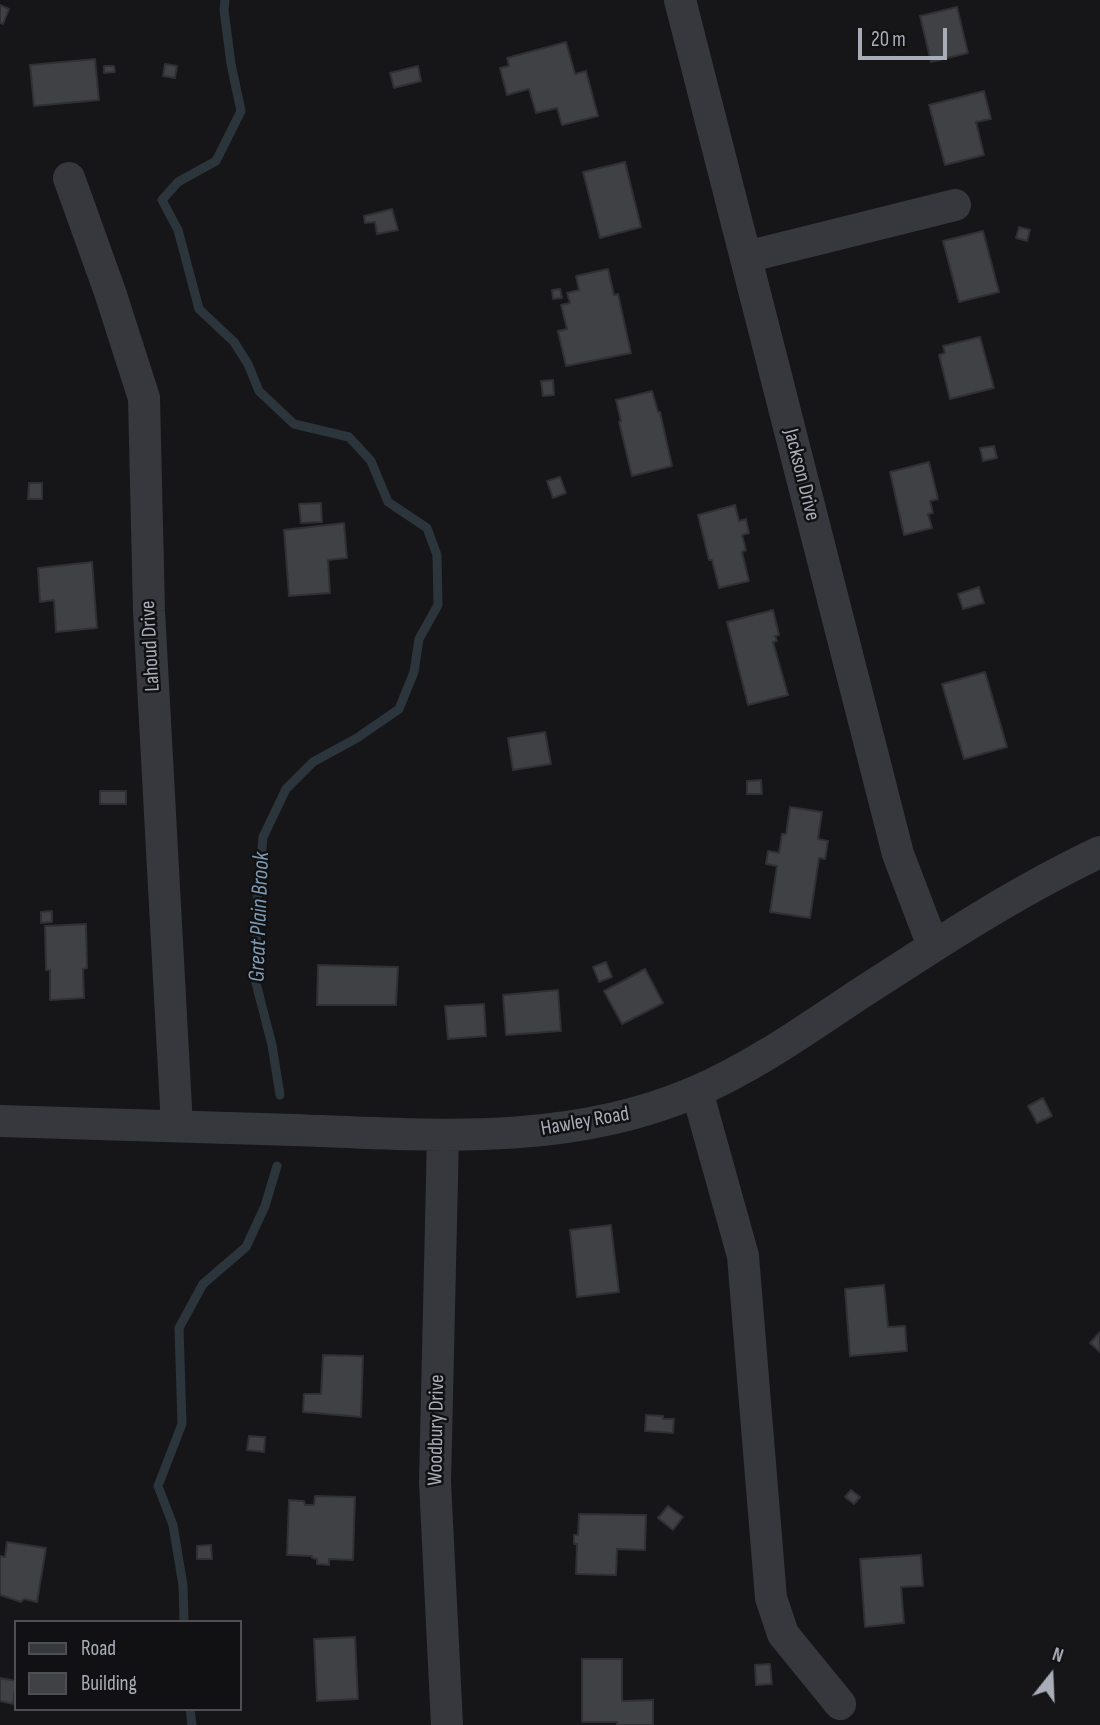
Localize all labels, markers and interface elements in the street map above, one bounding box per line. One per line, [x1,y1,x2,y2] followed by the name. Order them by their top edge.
[862,14,951,58] scale bar
[871,27,906,52] text: 20 m
[777,426,825,524] street label: Jackson Drive
[136,600,166,692] street label: Lahoud Drive
[244,852,276,982] water label: Great Plain Brook
[539,1102,631,1142] street label: Hawley Road
[423,1374,451,1486] street label: Woodbury Drive
[14,1620,242,1711] legend
[81,1636,116,1661] text: Road
[1016,1641,1086,1711] north arrow
[1049,1643,1066,1668] text: N
[81,1671,137,1696] text: Building

